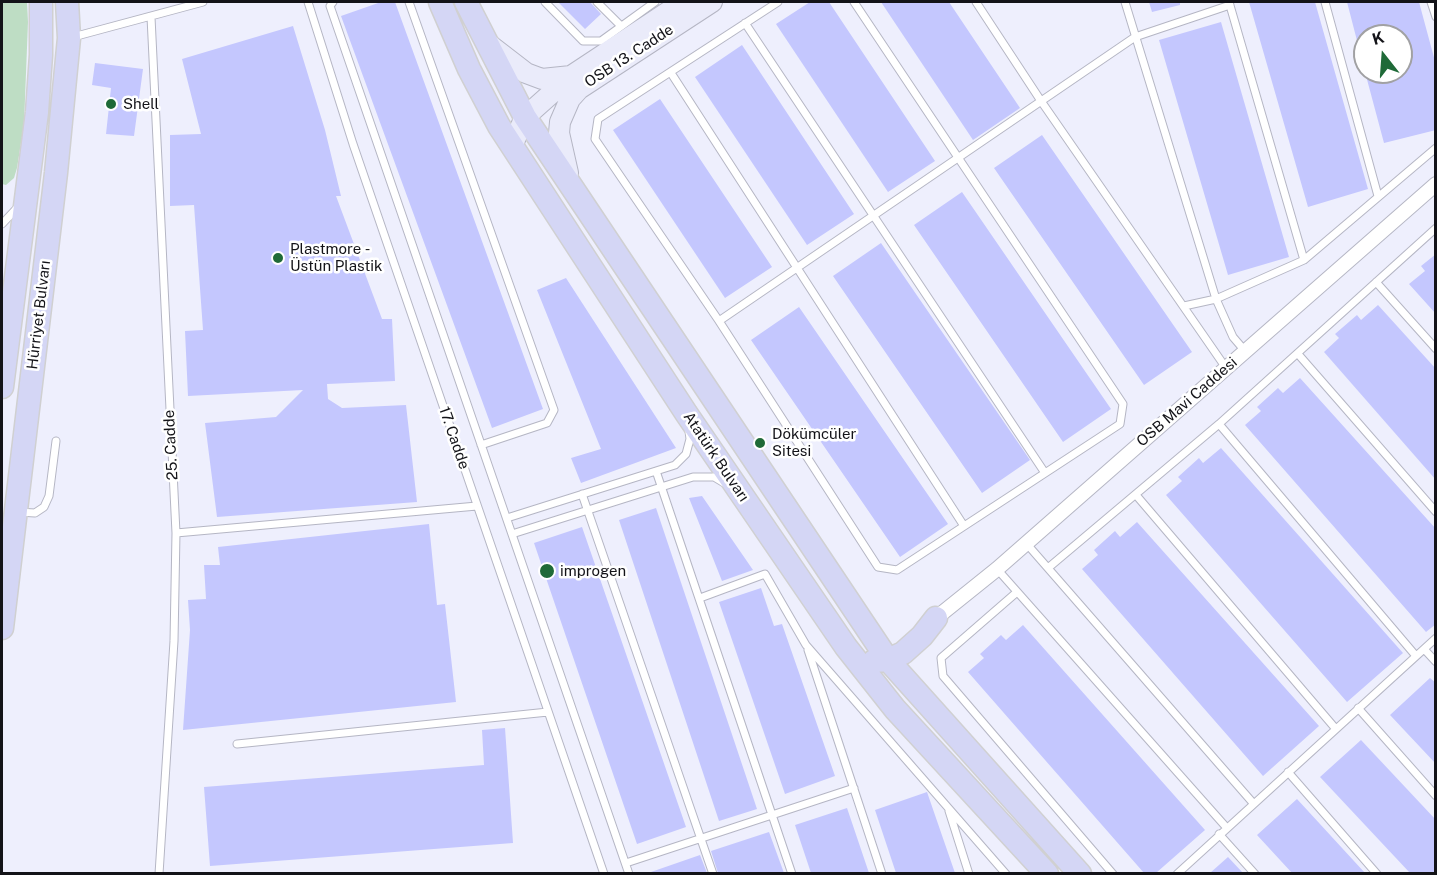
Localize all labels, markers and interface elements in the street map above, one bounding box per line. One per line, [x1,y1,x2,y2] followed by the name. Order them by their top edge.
[581,21,677,91] street label: OSB 13. Cadde
[1353,24,1413,84] north arrow
[1370,27,1386,49] text: K
[123,95,159,113] place label: Shell
[104,97,118,111] marker: Shell
[290,240,383,275] place label: Plastmore - Üstün Plastik
[271,251,285,265] marker: Plastmore - Üstün Plastik
[23,260,55,370] street label: Hürriyet Bulvarı
[1133,354,1241,450] street label: OSB Mavi Caddesi
[435,404,473,472] street label: 17. Cadde
[160,409,182,481] street label: 25. Cadde
[679,409,753,505] street label: Atatürk Bulvarı
[772,425,856,460] place label: Dökümcüler Sitesi
[753,436,767,450] marker: Dökümcüler Sitesi
[538,562,556,580] marker: improgen
[560,562,626,580] place label: improgen

